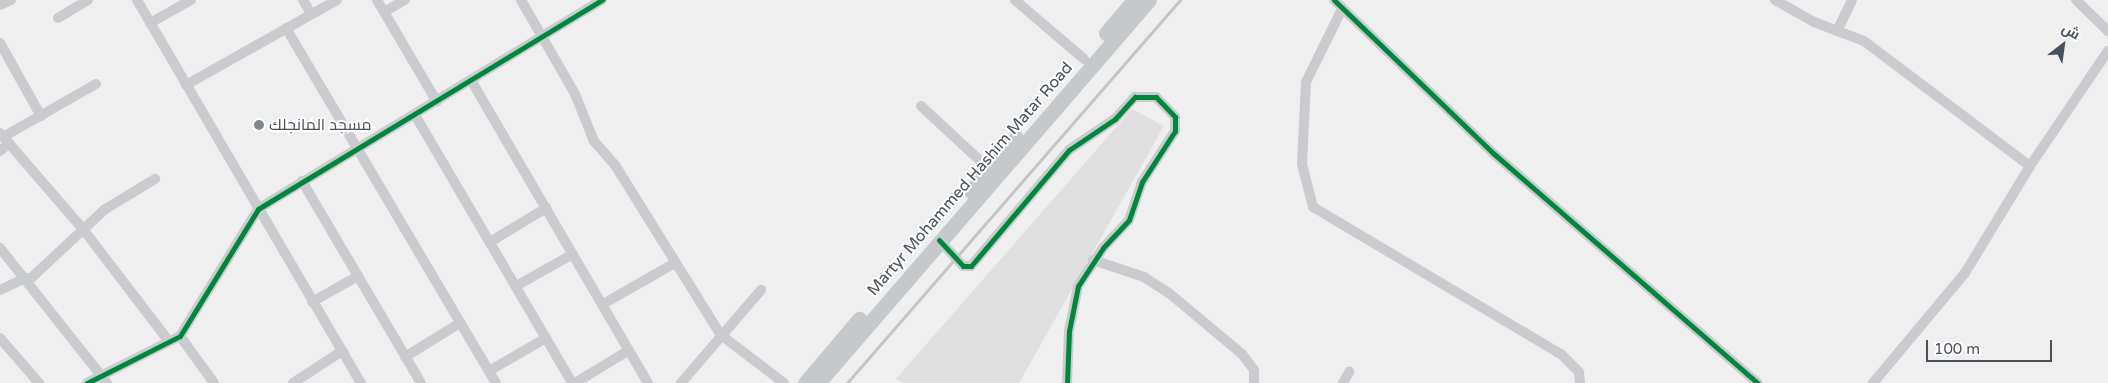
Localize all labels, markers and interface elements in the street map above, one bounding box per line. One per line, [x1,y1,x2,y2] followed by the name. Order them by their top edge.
[2038,20,2088,70] north arrow
[2059,20,2083,43] text: ش
[863,58,1077,300] street label: Martyr Mohammed Hashim Matar Road
[269,115,372,135] place label: مسجد المانجلك
[253,119,265,131] marker: مسجد المانجلك
[1928,330,2054,362] scale bar
[1934,340,1980,358] text: 100 m

